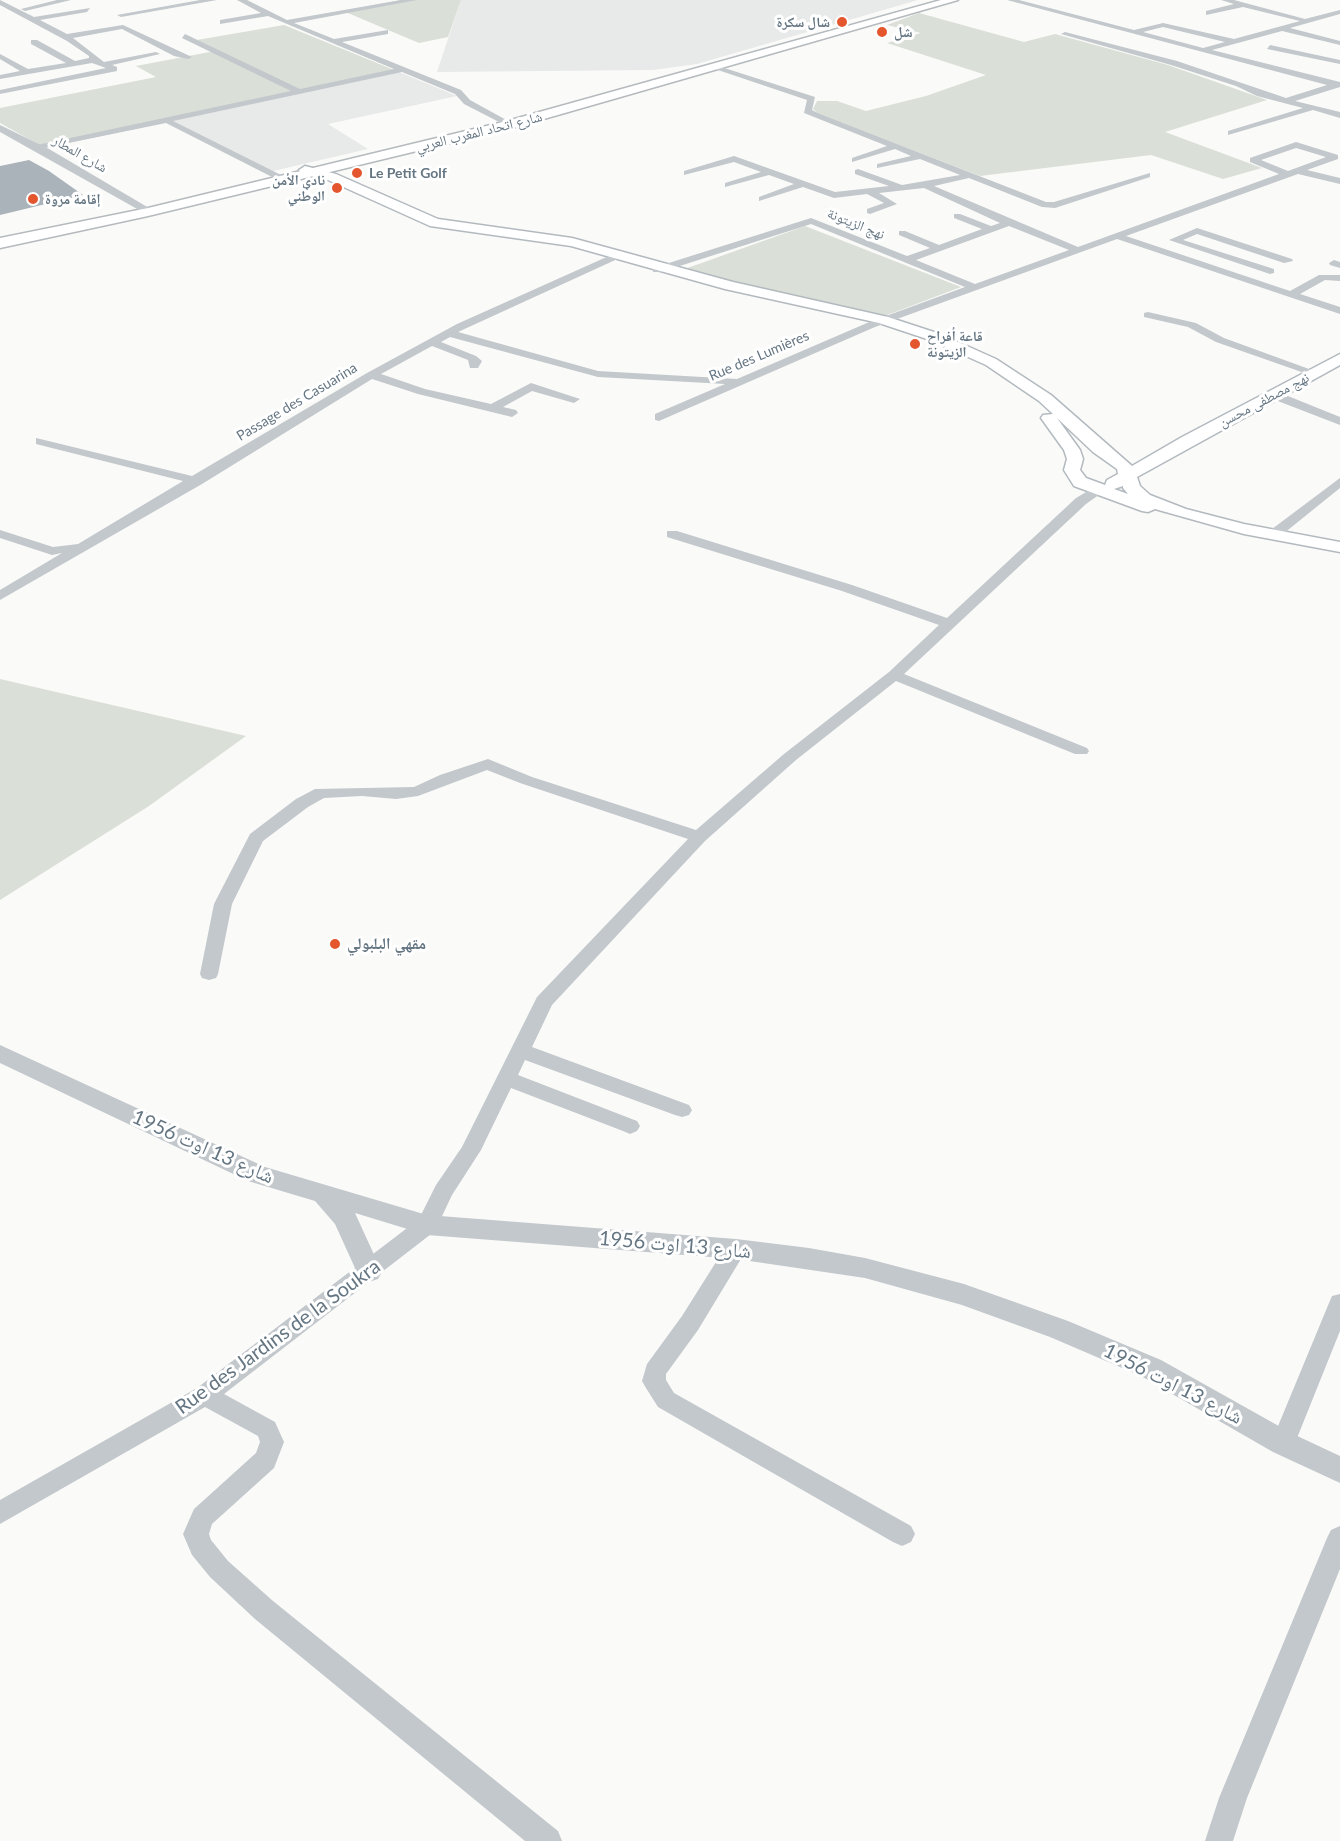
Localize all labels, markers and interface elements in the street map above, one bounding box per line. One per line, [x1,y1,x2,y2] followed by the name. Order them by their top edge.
[776,14,830,30] place label: شال سكرة
[835,15,849,29] marker: شال سكرة
[894,24,912,40] place label: شل
[875,25,889,39] marker: شل
[414,108,544,156] street label: شارع اتحاد المغرب العربي
[50,132,110,176] street label: شارع المطار
[369,165,447,181] place label: Le Petit Golf
[350,166,364,180] marker: Le Petit Golf
[272,172,325,204] place label: نادي الأمن الوطني
[330,181,344,195] marker: نادي الأمن الوطني
[45,191,101,207] place label: إقامة مروة
[26,192,40,206] marker: إقامة مروة
[825,205,887,243] street label: نهج الزيتونة
[706,327,812,385] street label: Rue des Lumières
[927,328,983,360] place label: قاعة أفراح الزيتونة
[908,337,922,351] marker: قاعة أفراح الزيتونة
[234,359,360,445] street label: Passage des Casuarina
[1216,369,1312,431] street label: نهج مصطفى محسن
[347,934,426,954] place label: مقهي البلبولي
[328,937,342,951] marker: مقهي البلبولي
[128,1105,278,1189] street label: شارع 13 اوت 1956
[598,1226,752,1264] street label: شارع 13 اوت 1956
[171,1255,385,1419] street label: Rue des Jardins de la Soukra
[1100,1339,1246,1429] street label: شارع 13 اوت 1956

